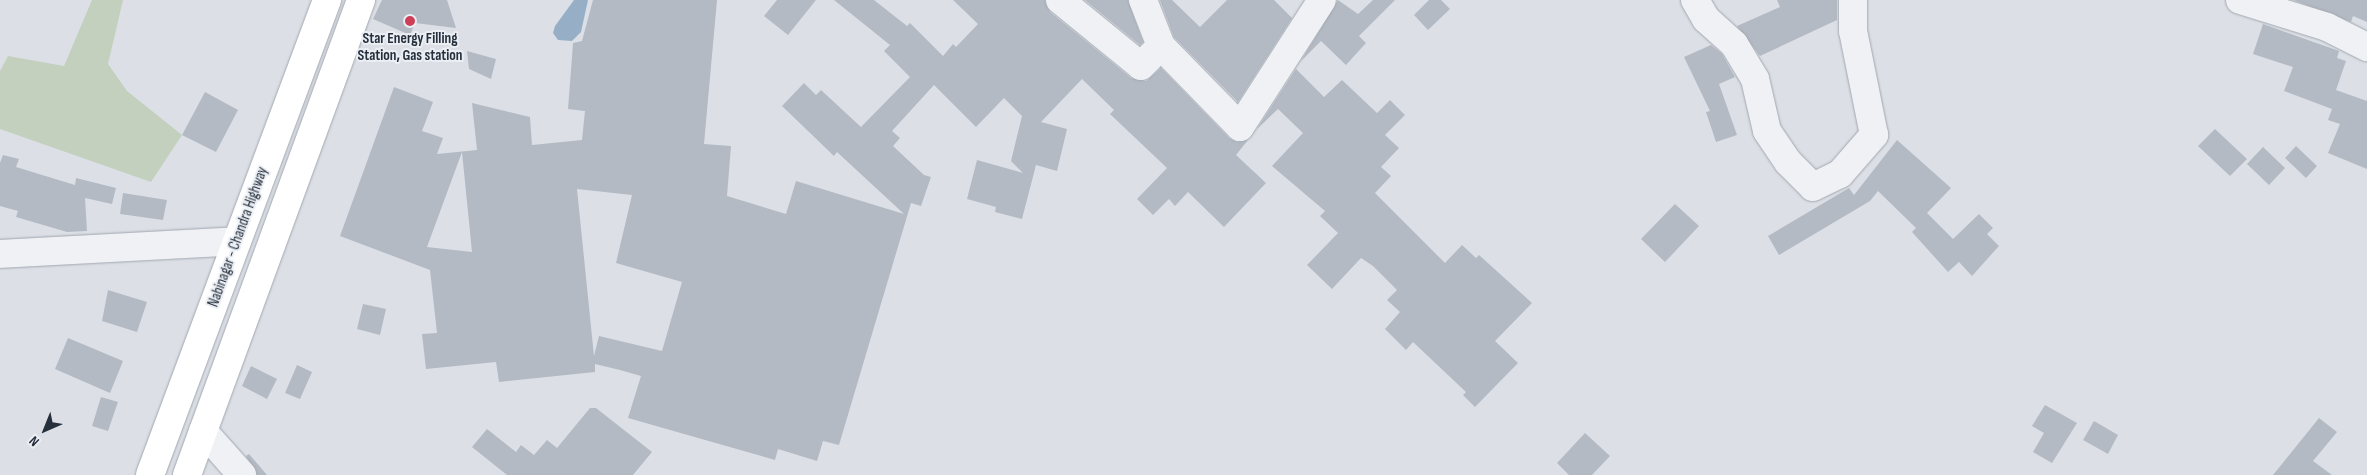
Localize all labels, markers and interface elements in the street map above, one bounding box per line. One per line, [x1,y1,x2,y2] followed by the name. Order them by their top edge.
[404,15,416,27] marker: Star Energy Filling Station, Gas station
[358,29,462,64] place label: Star Energy Filling Station, Gas station
[204,165,272,309] street label: Nabinagar - Chandra Highway
[20,405,70,455] north arrow
[26,432,43,450] text: N

